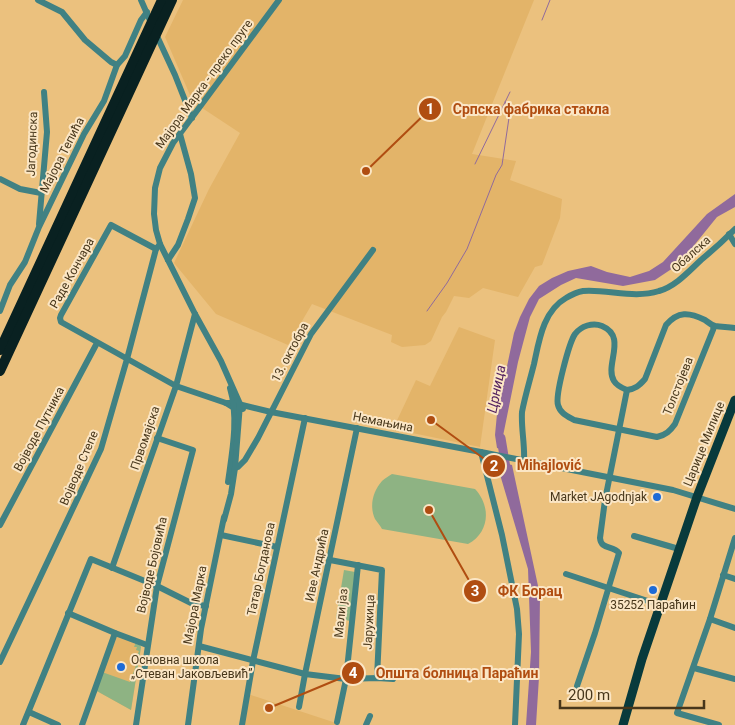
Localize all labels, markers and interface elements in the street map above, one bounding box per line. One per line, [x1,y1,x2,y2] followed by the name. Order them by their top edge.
[153,17,255,151] street label: Мајора Марка - преко пруге
[417,95,619,124] callout: Српска фабрика стакла
[426,100,434,118] text: 1
[453,101,610,117] text: Српска фабрика стакла
[24,111,40,177] street label: Јагодинска
[37,115,87,195] street label: Мајора Тепића
[669,233,713,275] street label: Обалска
[47,235,97,311] street label: Раде Кончара
[269,320,311,384] street label: 13. октобра
[660,355,696,417] street label: Толстојева
[484,364,508,414] water label: Црница
[11,384,67,474] street label: Војводе Путника
[681,400,727,488] street label: Царице Милице
[128,404,162,472] street label: Првомајска
[352,409,414,435] street label: Немањина
[57,429,101,507] street label: Војводе Степе
[481,451,591,480] callout: Mihajlović
[490,457,499,475] text: 2
[517,457,581,473] text: Mihajlović
[550,490,648,504] place label: Market JAgodnjak
[651,491,663,503] marker: Market JAgodnjak
[134,516,170,614] street label: Војводе Бојовића
[244,521,278,617] street label: Татар Богданова
[302,527,332,603] street label: Иве Андрића
[181,565,209,645] street label: Мајора Марка
[463,576,572,605] callout: ФК Борац
[471,582,479,600] text: 3
[498,583,563,599] text: ФК Борац
[647,584,659,596] marker: 35252 Параћин
[331,588,351,638] street label: Мали јаз
[361,594,377,650] street label: Јаружица
[610,598,696,612] place label: 35252 Параћин
[131,653,253,681] place label: Основна школа „Стеван Јаковљевић”
[341,659,548,688] callout: Општа болница Параћин
[115,661,127,673] marker: Основна школа „Стеван Јаковљевић”
[349,664,358,682] text: 4
[376,665,538,681] text: Општа болница Параћин
[560,678,704,710] scale bar
[568,686,610,704] text: 200 m

